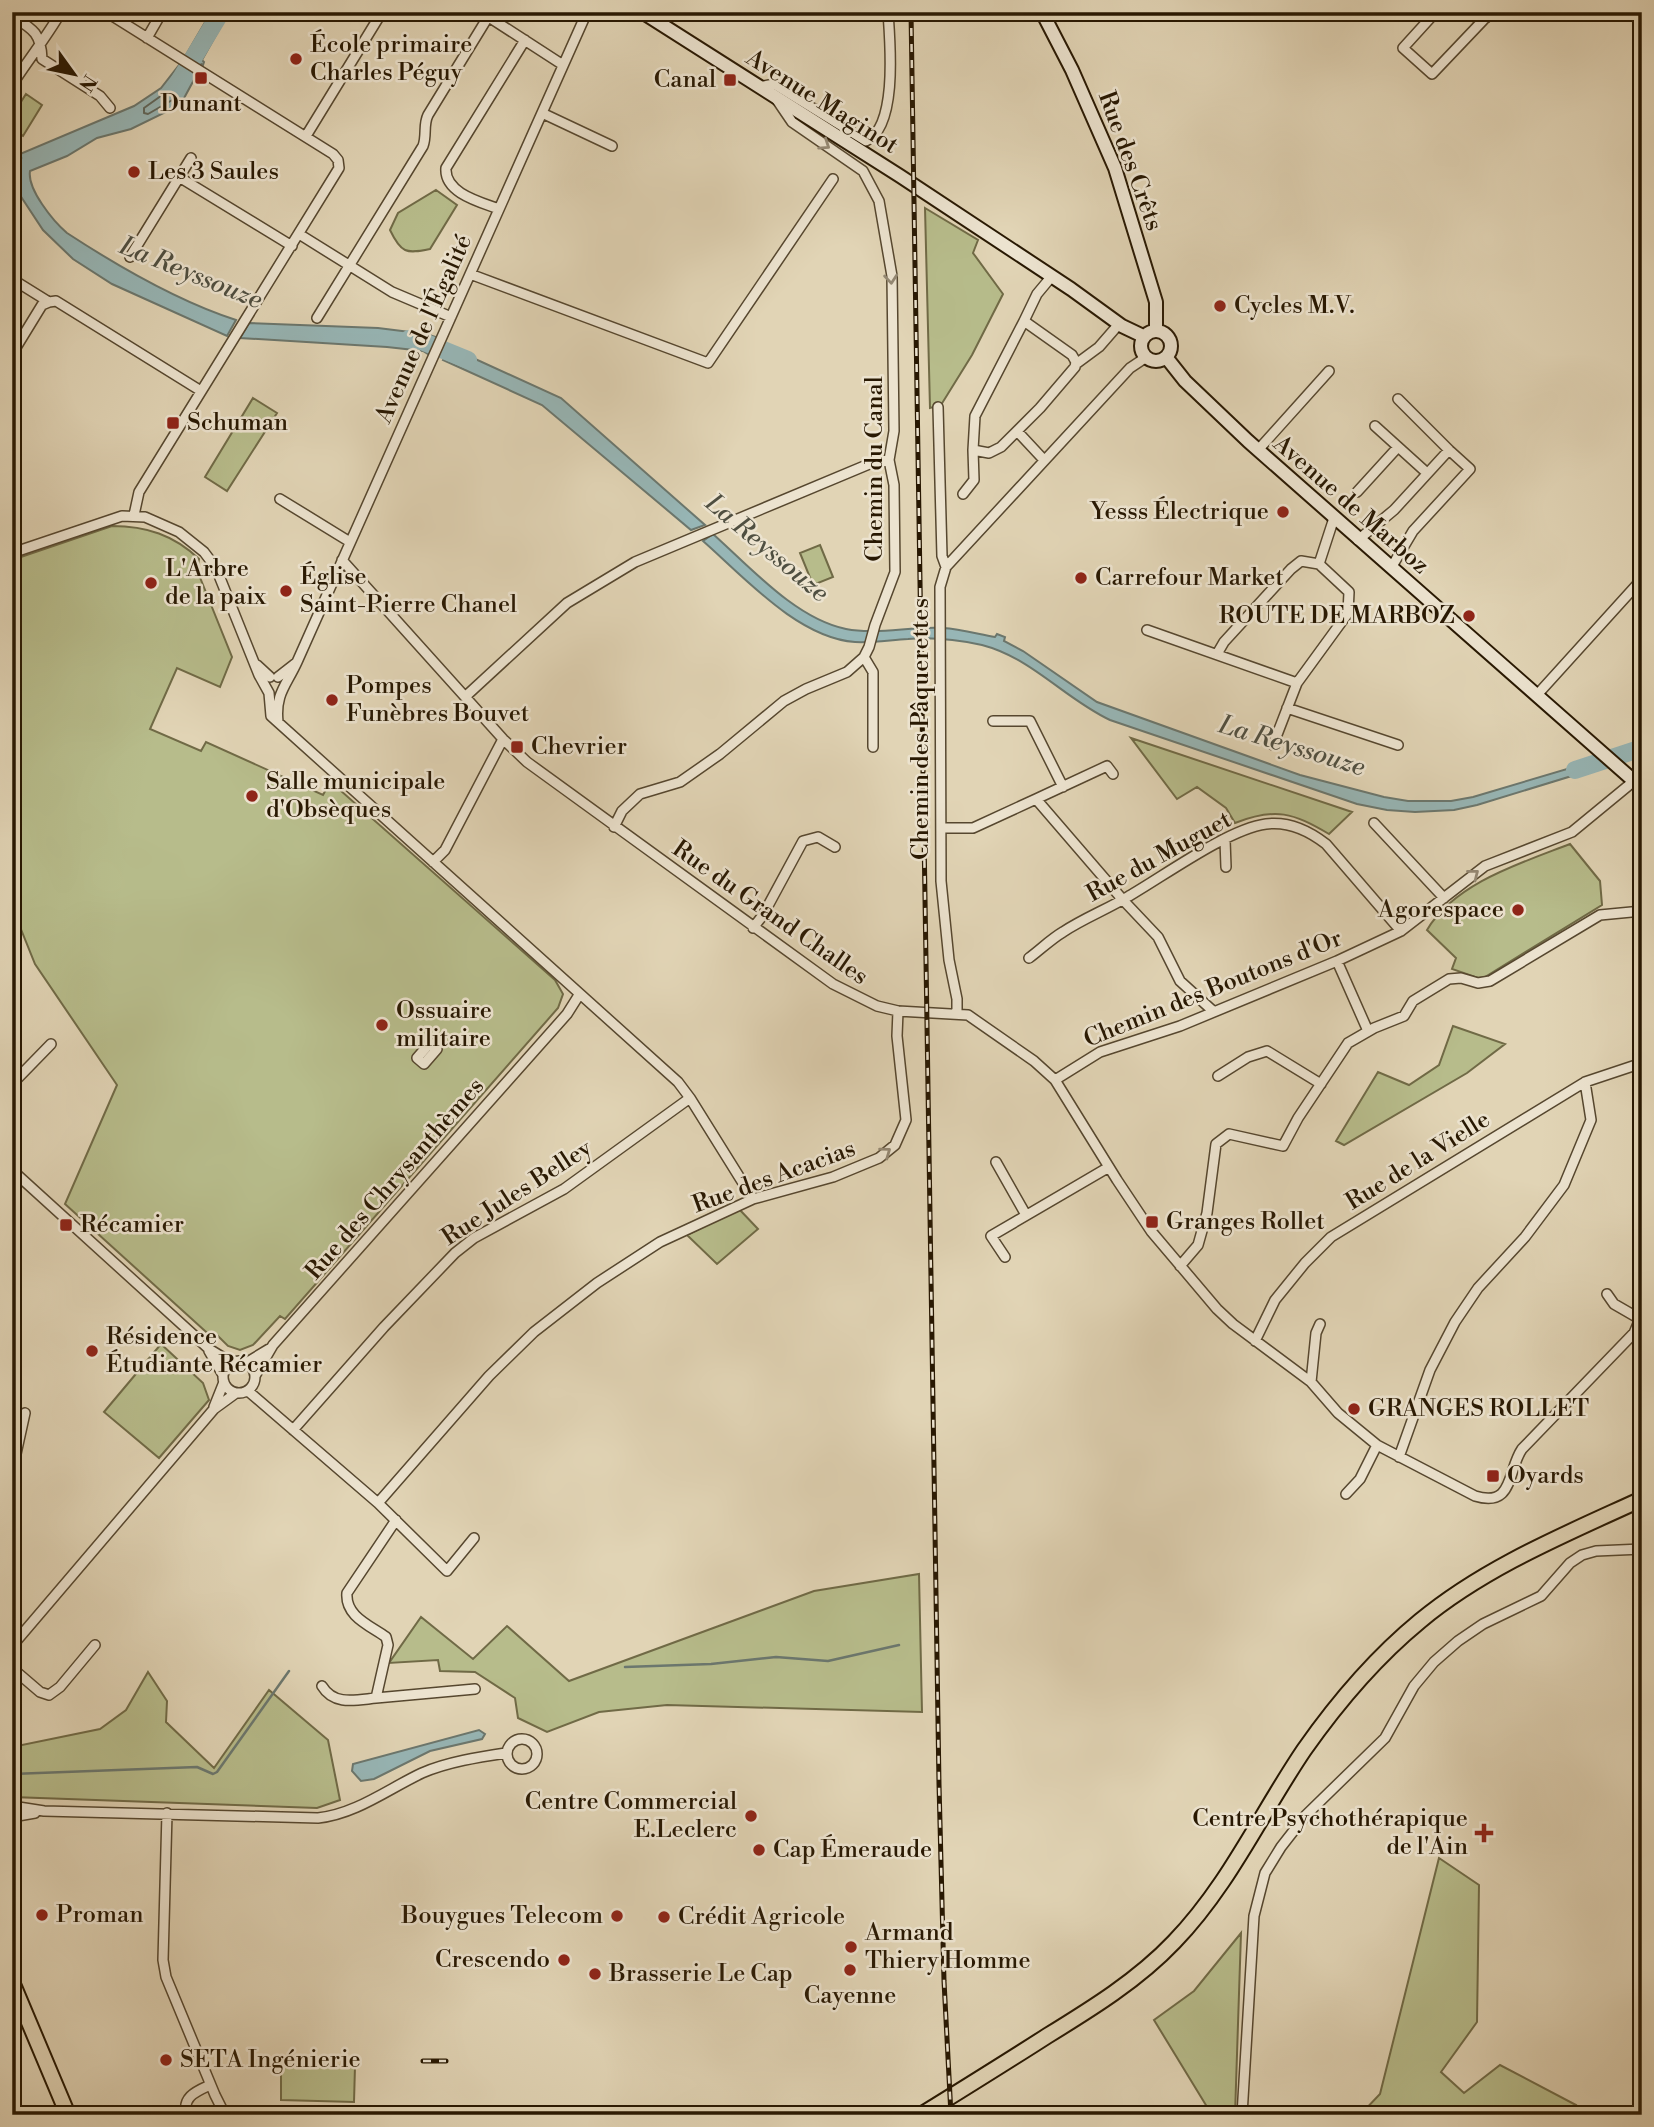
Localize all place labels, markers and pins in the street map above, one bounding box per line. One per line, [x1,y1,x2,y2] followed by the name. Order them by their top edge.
[310,29,472,88] place label: École primaire Charles Péguy
[288,51,304,67] marker: École primaire Charles Péguy
[654,65,716,95] place label: Canal
[193,70,209,86] marker: Dunant
[722,72,738,88] marker: Canal
[160,89,242,119] place label: Dunant
[148,157,279,187] place label: Les 3 Saules
[126,164,142,180] marker: Les 3 Saules
[1234,291,1355,321] place label: Cycles M.V.
[1212,298,1228,314] marker: Cycles M.V.
[187,408,288,438] place label: Schuman
[165,415,181,431] marker: Schuman
[1089,496,1269,527] place label: Yesss Électrique
[1275,504,1291,520] marker: Yesss Électrique
[165,554,267,612] place label: L'Arbre de la paix
[300,561,517,620] place label: Église Saint-Pierre Chanel
[1095,563,1284,593] place label: Carrefour Market
[1073,570,1089,586] marker: Carrefour Market
[143,575,159,591] marker: L'Arbre de la paix
[278,583,294,599] marker: Église Saint-Pierre Chanel
[1219,601,1455,631] place label: ROUTE DE MARBOZ
[1461,608,1477,624] marker: ROUTE DE MARBOZ
[346,671,530,729] place label: Pompes Funèbres Bouvet
[324,692,340,708] marker: Pompes Funèbres Bouvet
[531,732,627,762] place label: Chevrier
[509,739,525,755] marker: Chevrier
[266,767,445,825] place label: Salle municipale d'Obsèques
[244,788,260,804] marker: Salle municipale d'Obsèques
[1377,895,1504,925] place label: Agorespace
[1510,902,1526,918] marker: Agorespace
[396,996,492,1054] place label: Ossuaire militaire
[374,1017,390,1033] marker: Ossuaire militaire
[1166,1207,1325,1237] place label: Granges Rollet
[80,1210,184,1240] place label: Récamier
[1144,1214,1160,1230] marker: Granges Rollet
[58,1217,74,1233] marker: Récamier
[106,1322,322,1380] place label: Résidence Étudiante Récamier
[84,1343,100,1359] marker: Résidence Étudiante Récamier
[1368,1394,1589,1424] place label: GRANGES ROLLET
[1346,1401,1362,1417] marker: GRANGES ROLLET
[1507,1461,1584,1491] place label: Oyards
[1485,1468,1501,1484] marker: Oyards
[525,1787,737,1845] place label: Centre Commercial E.Leclerc
[1192,1804,1468,1862] place label: Centre Psychothérapique de l'Ain
[743,1808,759,1824] marker: Centre Commercial E.Leclerc
[1474,1823,1494,1843] marker: Centre Psychothérapique de l'Ain
[773,1834,932,1865] place label: Cap Émeraude
[751,1842,767,1858] marker: Cap Émeraude
[56,1900,143,1930] place label: Proman
[400,1901,603,1931] place label: Bouygues Telecom
[678,1902,845,1932] place label: Crédit Agricole
[34,1907,50,1923] marker: Proman
[609,1908,625,1924] marker: Bouygues Telecom
[656,1909,672,1925] marker: Crédit Agricole
[864,1918,1031,1976] place label: Armand Thiery Homme
[843,1939,859,1955] marker: Armand Thiery Homme
[435,1945,550,1975] place label: Crescendo
[556,1952,572,1968] marker: Crescendo
[608,1959,793,1989] place label: Brasserie Le Cap
[842,1962,858,1978] marker: Cayenne
[587,1966,603,1982] marker: Brasserie Le Cap
[804,1981,896,2011] place label: Cayenne
[180,2045,361,2075] place label: SETA Ingénierie
[158,2052,174,2068] marker: SETA Ingénierie

